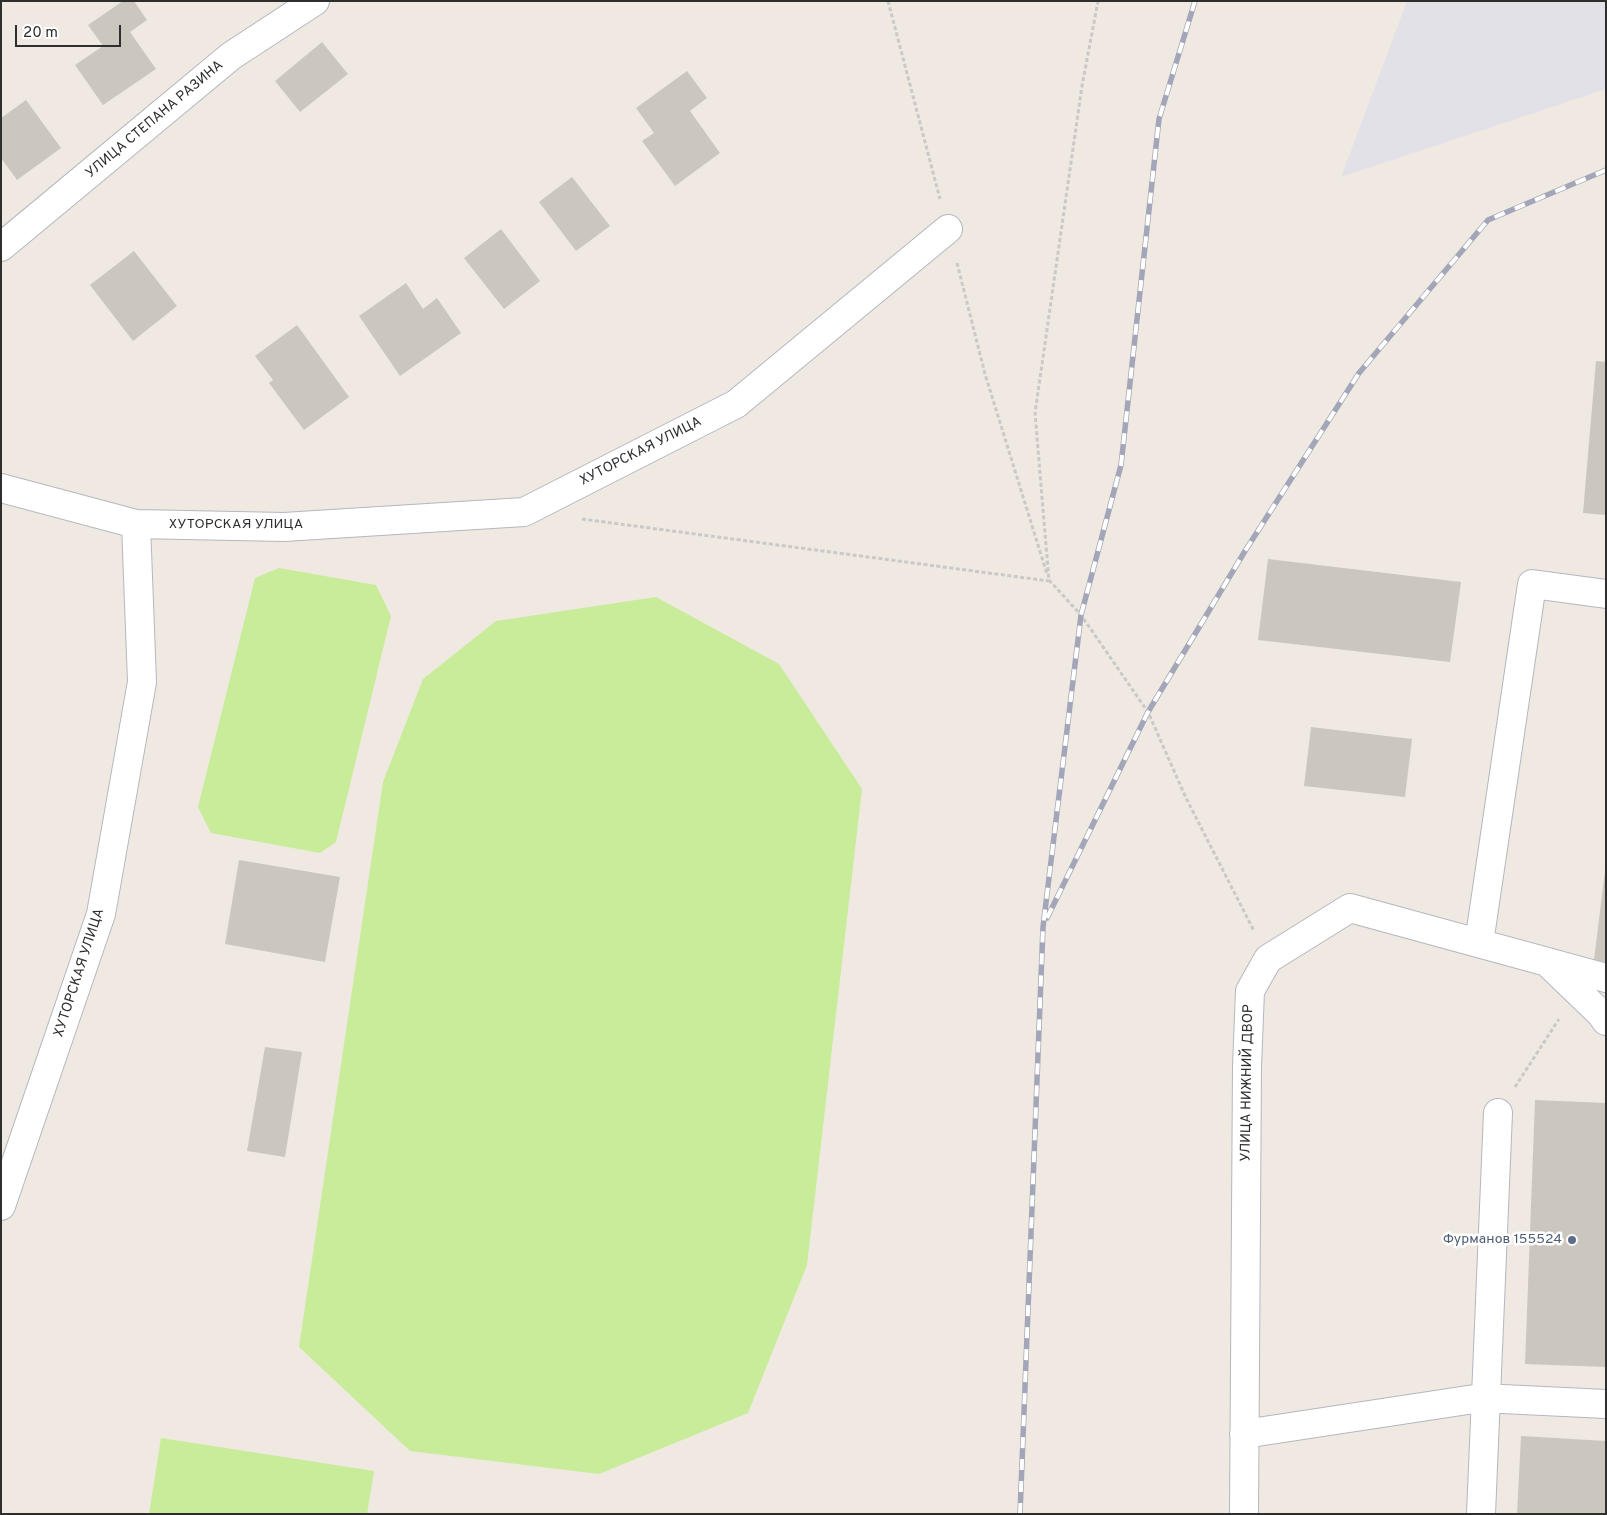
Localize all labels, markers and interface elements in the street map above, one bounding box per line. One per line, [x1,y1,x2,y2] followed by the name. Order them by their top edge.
[18,15,124,47] scale bar
[23,24,58,43] text: 20 m
[83,58,227,182] street label: УЛИЦА СТЕПАНА РАЗИНА
[577,414,705,490] street label: ХУТОРСКАЯ УЛИЦА
[169,517,303,533] street label: ХУТОРСКАЯ УЛИЦА
[51,907,109,1039] street label: ХУТОРСКАЯ УЛИЦА
[1238,1004,1258,1162] street label: УЛИЦА НИЖНИЙ ДВОР
[1443,1232,1562,1248] place label: Фурманов 155524
[1566,1234,1578,1246] marker: Фурманов 155524

